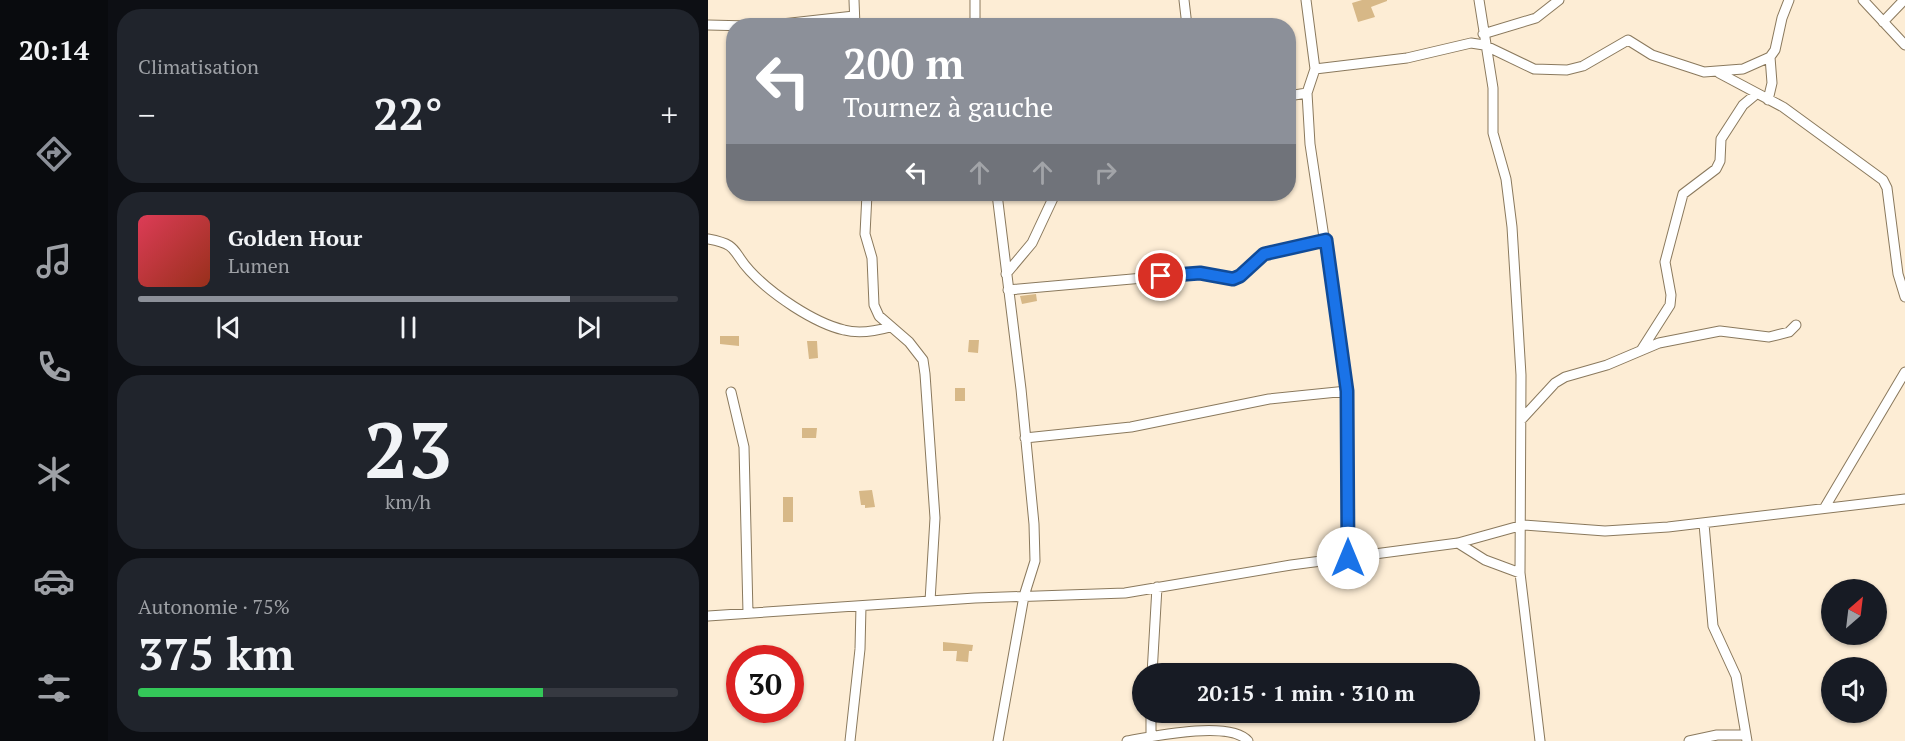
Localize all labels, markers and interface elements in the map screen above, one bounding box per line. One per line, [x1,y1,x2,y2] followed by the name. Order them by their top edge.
[19,32,89,68] text: 20:14
[843,35,964,91] text: 200 m
[744,42,822,120] icon: left
[138,53,259,80] text: Climatisation
[373,83,443,143] text: 22°
[843,89,1053,125] text: Tournez à gauche
[138,93,156,136] text: −
[660,93,678,136] text: +
[33,133,75,175] icon: directions
[900,156,933,189] icon: left
[963,156,996,189] icon: ahead
[1026,156,1059,189] icon: ahead
[1089,156,1122,189] icon: right
[228,223,362,252] text: Golden Hour
[33,240,75,282] icon: music
[1135,250,1186,301] pin
[228,252,290,279] text: Lumen
[1144,259,1177,292] icon: arrive
[212,311,245,344] icon: previous
[392,311,425,344] icon: pause
[572,311,605,344] icon: next
[33,346,75,388] icon: phone
[364,397,452,500] text: 23
[33,453,75,495] icon: climate
[385,488,431,515] text: km/h
[1316,526,1380,590] position arrow
[33,560,75,602] icon: car
[1821,579,1887,645] north arrow
[1821,579,1887,723] map controls
[138,593,290,620] text: Autonomie · 75%
[138,623,294,683] text: 375 km
[726,645,804,723] speed limit sign: 30
[1821,657,1887,723] button: sound
[33,667,75,709] icon: filters
[1197,678,1415,707] text: 20:15 · 1 min · 310 m

